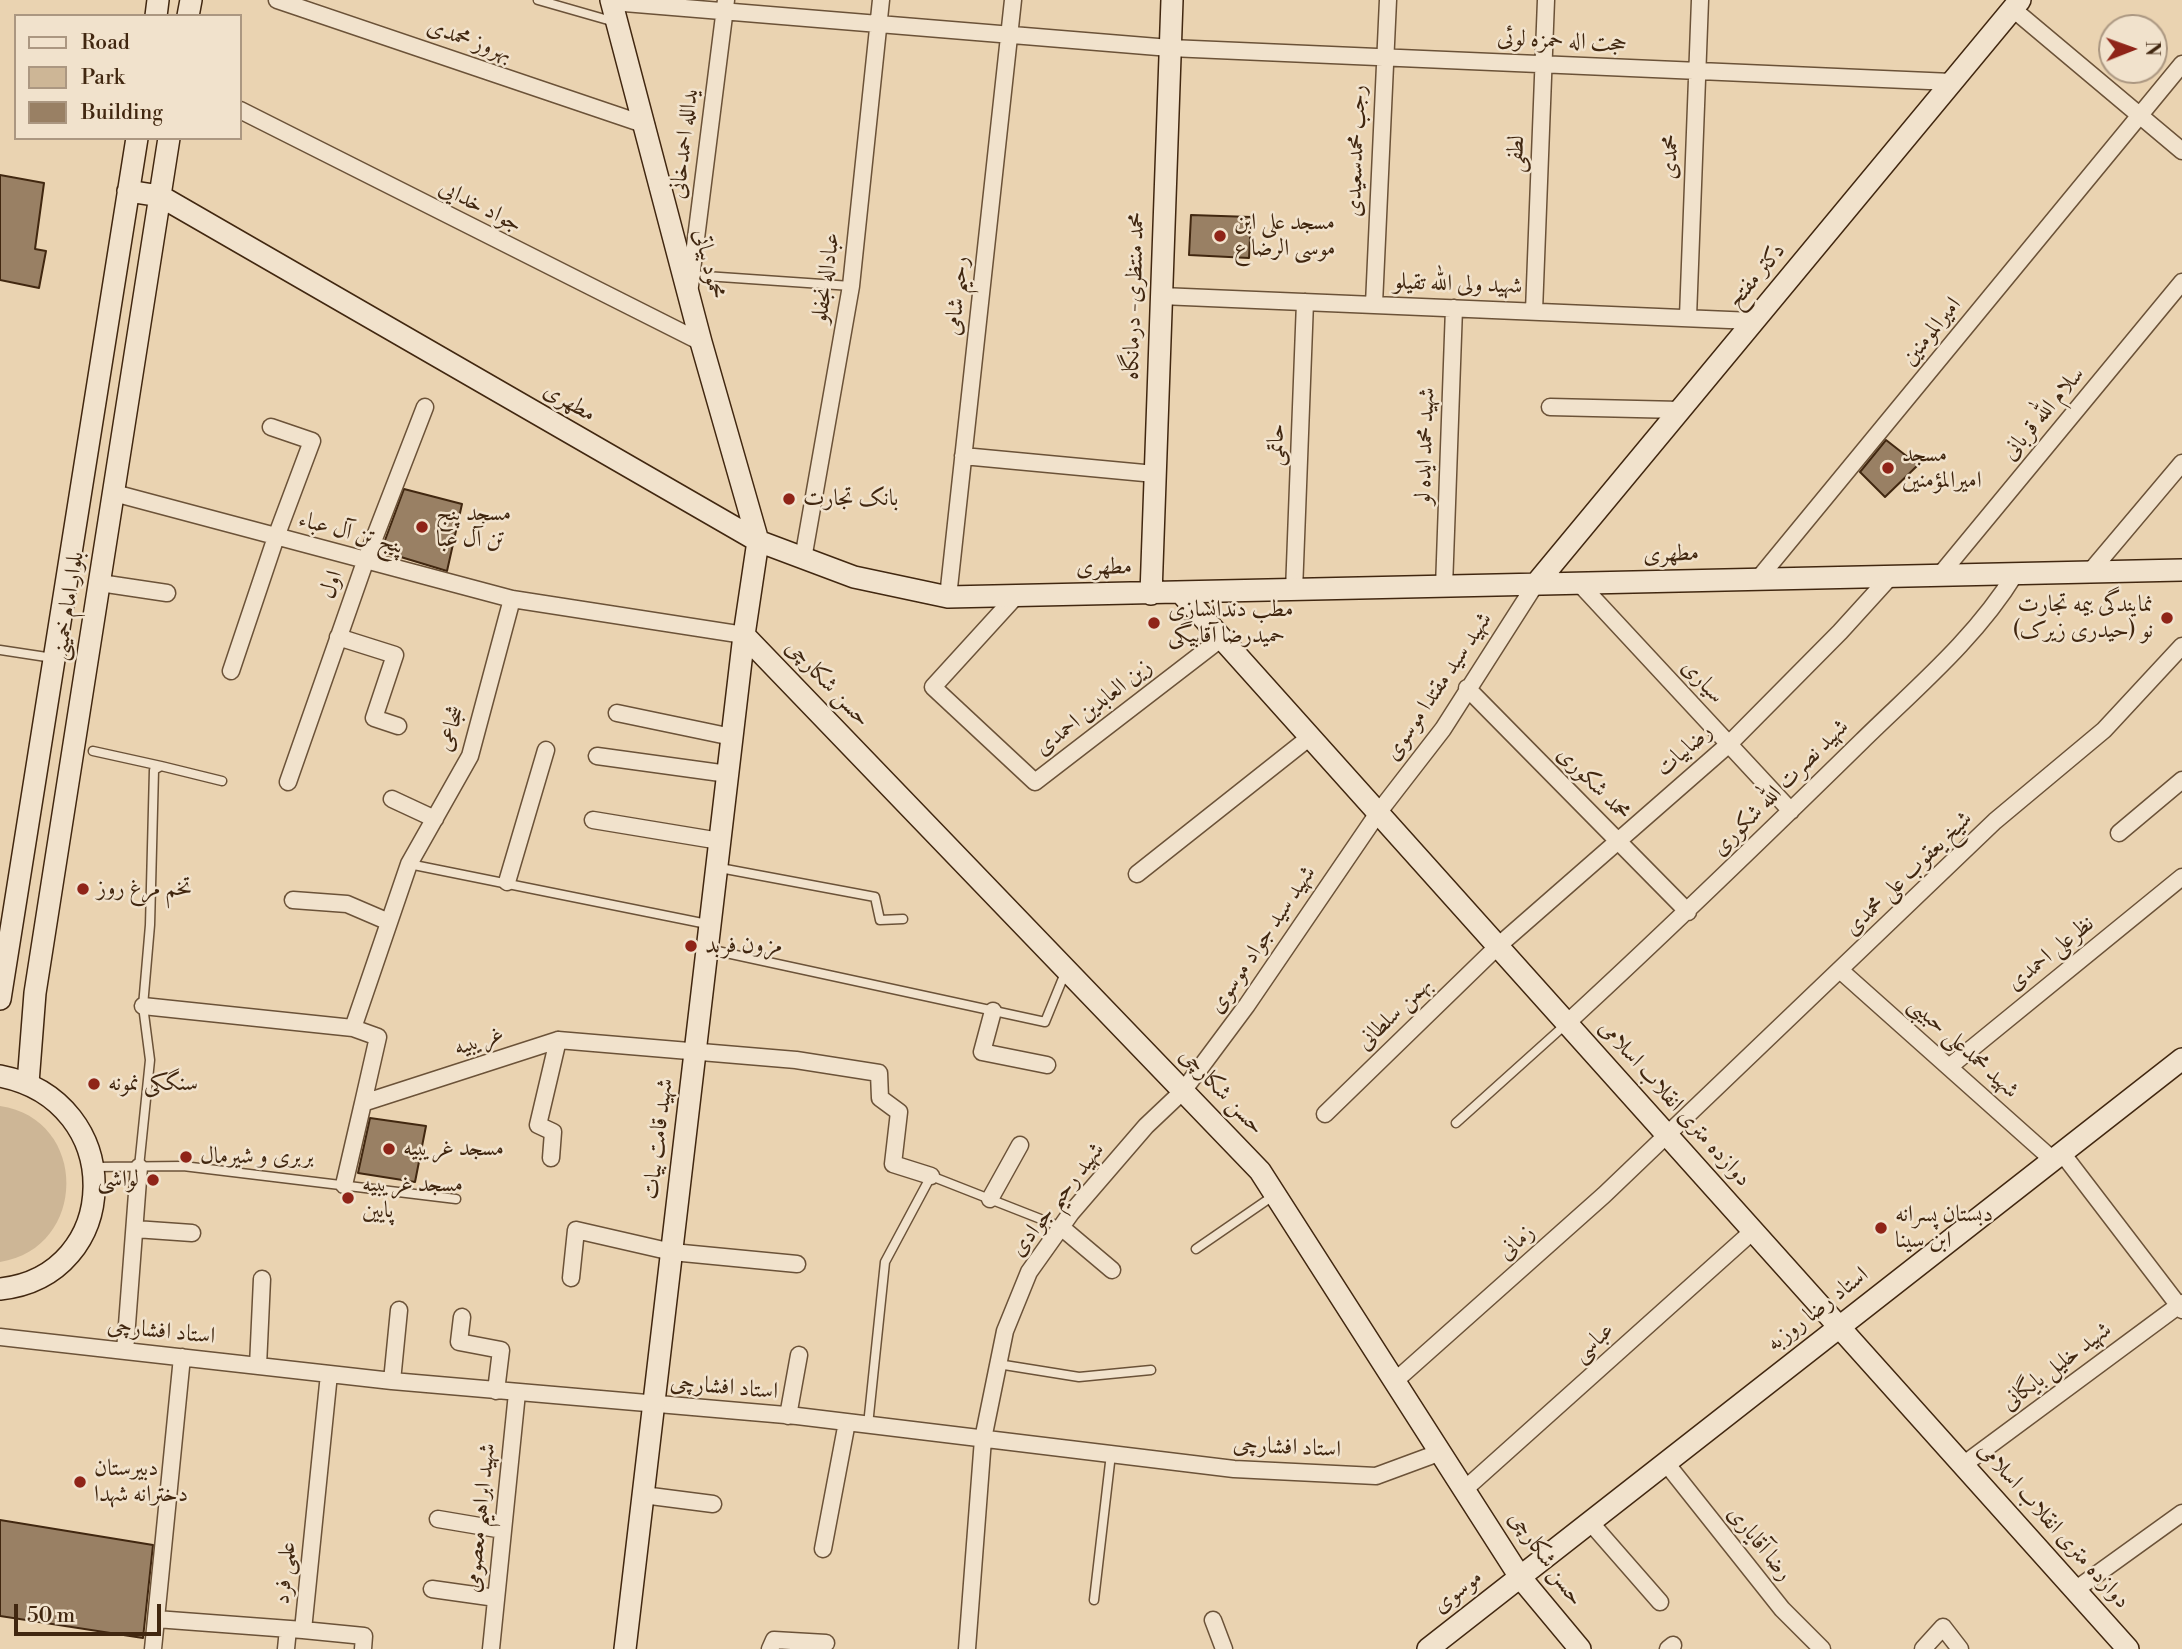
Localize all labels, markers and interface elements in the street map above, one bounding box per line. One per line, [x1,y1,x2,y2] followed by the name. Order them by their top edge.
[14,14,242,140] legend
[423,14,515,68] street label: بهروز محمدی
[2098,14,2168,84] north arrow
[1496,25,1628,59] street label: حجت اله حمزه لوئی
[81,30,130,56] text: Road
[2140,41,2164,56] text: N
[81,65,125,91] text: Park
[1341,84,1373,218] street label: رجب محمدسعیدی
[665,88,705,200] street label: یدالله احمدخانی
[81,100,163,126] text: Building
[1656,134,1686,180] street label: محمدی
[1503,135,1531,173] street label: لطفی
[434,174,526,240] street label: جواد خدایی
[1234,209,1335,263] place label: مسجد علی ابن موسی الرضا ع
[1118,212,1152,380] street label: محمد منتظری- درمانگاه
[686,226,730,302] street label: محمود بیاتی
[1212,228,1228,244] marker: مسجد علی ابن موسی الرضا ع
[807,231,847,325] street label: عباداله نجفلو
[1722,238,1792,314] street label: دکتر مفتح
[940,255,976,337] street label: رحیم شامی
[1393,269,1523,301] street label: شهید ولی الله تقیلو
[1896,292,1968,372] street label: امیرالمومنین
[1997,362,2091,466] street label: سلام الله قربانی
[538,377,600,429] street label: مطهری
[1410,387,1442,505] street label: شهید محمد ایده لو
[1262,423,1292,467] street label: حاتمی
[1902,441,1982,495] place label: مسجد امیرالمؤمنین
[1880,460,1896,476] marker: مسجد امیرالمؤمنین
[803,485,898,513] place label: بانک تجارت
[781,491,797,507] marker: بانک تجارت
[436,500,511,554] place label: مسجد پنج تن آل عبا
[295,507,407,561] street label: پنج تن آل عباء
[414,519,430,535] marker: مسجد پنج تن آل عبا
[1643,540,1699,570] street label: مطهری
[47,550,91,662] street label: بلوار امام خمینی
[1076,554,1132,582] street label: مطهری
[314,567,350,603] street label: اول
[2012,591,2153,645] place label: نمایندگی بیمه تجارت نو (حیدری زیرک)
[1168,596,1293,650] place label: مطب دندانسازی حمیدرضا آقابیگی
[1379,607,1499,767] street label: شهید سید مقتدا موسوی
[2159,610,2175,626] marker: نمایندگی بیمه تجارت نو (حیدری زیرک)
[1146,615,1162,631] marker: مطب دندانسازی حمیدرضا آقابیگی
[779,635,875,733] street label: حسن شکارچی
[1030,654,1158,762] street label: زین العابدین احمدی
[1675,654,1729,710] street label: سیاری
[432,703,472,755] street label: شجاعی
[1707,714,1855,862] street label: شهید نصرت الله شکوری
[1651,718,1719,784] street label: رضابیات
[1550,741,1636,827] street label: محمد شکوری
[1839,806,1979,942] street label: شیخ یعقوب علی محمدی
[1203,861,1323,1019] street label: شهید سید جواد موسوی
[97,875,192,903] place label: تخم مرغ روز
[75,881,91,897] marker: تخم مرغ روز
[2002,911,2100,997] street label: نظرعلی احمدی
[705,932,782,960] place label: مزون فربد
[683,938,699,954] marker: مزون فربد
[1352,971,1438,1057] street label: بهمن سلطانی
[1902,991,2024,1105] street label: شهید محمدعلی حبیبی
[1592,1015,1756,1193] street label: دوازده متری انقلاب اسلامی
[450,1021,508,1063] street label: غریبیه
[1173,1043,1269,1141] street label: حسن شکارچی
[108,1070,198,1098] place label: سنگکی نمونه
[86,1076,102,1092] marker: سنگکی نمونه
[638,1077,680,1201] street label: شهید قامت بیات
[403,1135,504,1163] place label: مسجد غریبیه
[1005,1137,1111,1263] street label: شهید رحیم جوادی
[381,1141,397,1157] marker: مسجد غریبیه
[200,1143,314,1171] place label: بربری و شیرمال
[178,1149,194,1165] marker: بربری و شیرمال
[97,1166,139,1194] place label: لواشی
[362,1171,463,1225] place label: مسجد غریبیه پایین
[145,1172,161,1188] marker: لواشی
[340,1190,356,1206] marker: مسجد غریبیه پایین
[1895,1201,1993,1255] place label: دبستان پسرانه ابن سینا
[1493,1219,1541,1267] street label: زمانی
[1873,1220,1889,1236] marker: دبستان پسرانه ابن سینا
[1762,1262,1874,1358] street label: استاد رضا روزبه
[106,1313,216,1351] street label: استاد افشارچی
[1567,1317,1621,1369] street label: عباسی
[1997,1317,2117,1417] street label: شهید خلیل بایگانی
[669,1370,779,1406] street label: استاد افشارچی
[1232,1431,1342,1465] street label: استاد افشارچی
[1971,1437,2135,1615] street label: دوازده متری انقلاب اسلامی
[459,1442,503,1594] street label: شهید ابراهیم معصومی
[94,1455,188,1509] place label: دبیرستان دخترانه شهدا
[72,1474,88,1490] marker: دبیرستان دخترانه شهدا
[1720,1501,1798,1587] street label: رضا آقایاری
[1501,1506,1589,1612] street label: حسن شکارچی
[269,1540,303,1606] street label: علمی فرد
[1428,1564,1488,1620] street label: موسوی
[18,1590,164,1634] scale bar
[27,1603,75,1629] text: 50 m

